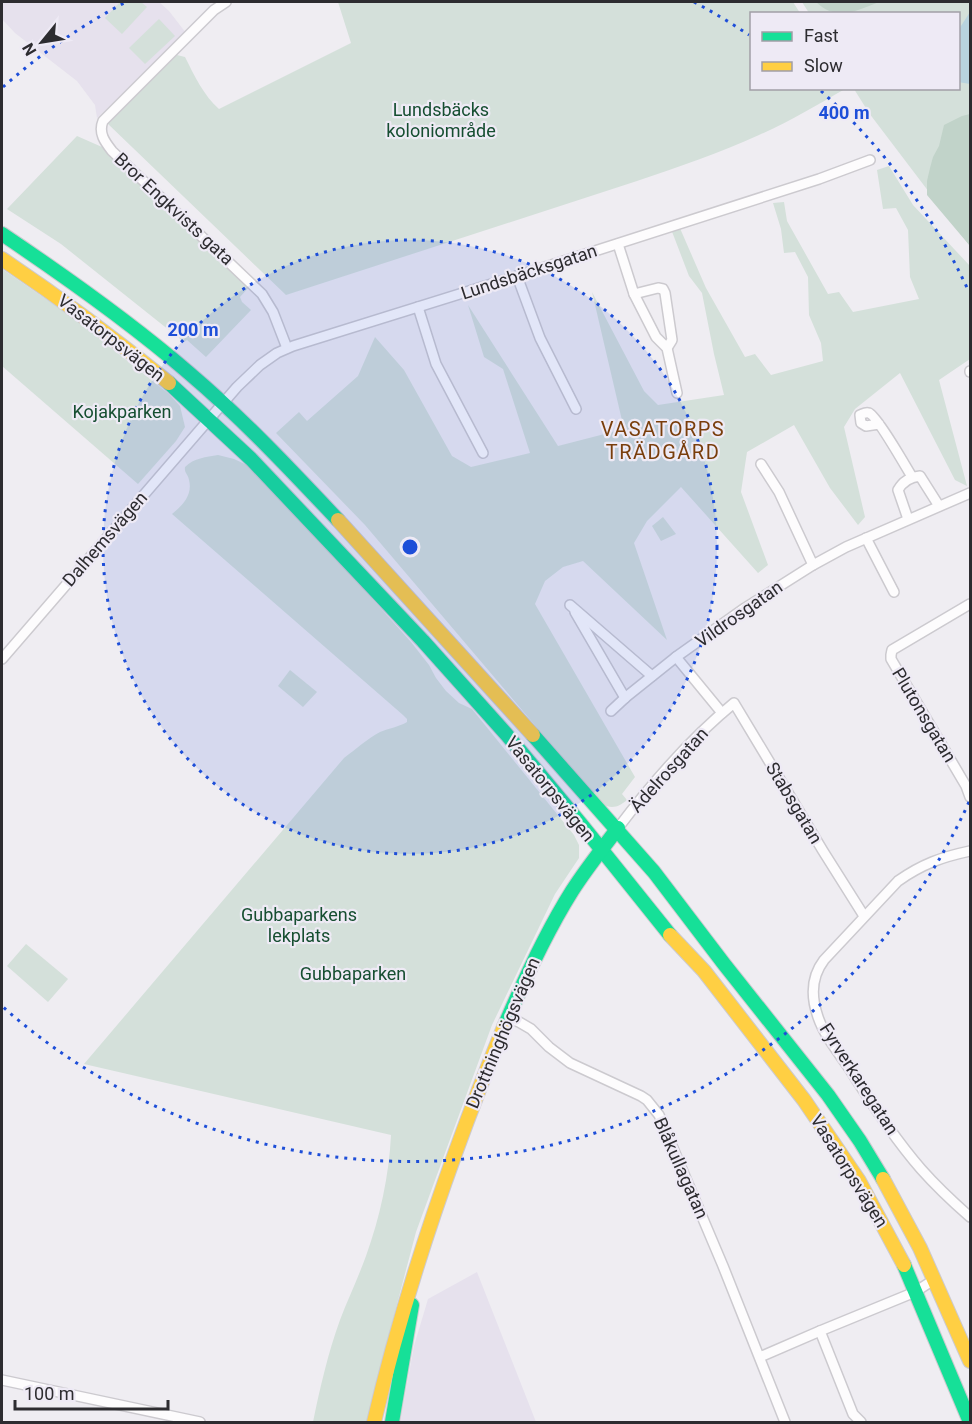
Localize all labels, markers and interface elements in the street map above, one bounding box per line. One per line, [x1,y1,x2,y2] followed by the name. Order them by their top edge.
[12,12,72,72] north arrow
[750,12,960,90] legend
[804,25,839,46] text: Fast
[18,40,40,59] text: N
[804,55,843,76] text: Slow
[386,99,496,141] park label: Lundsbäcks koloniområde
[818,102,870,123] text: 400 m
[111,148,238,269] street label: Bror Engkvists gata
[458,240,600,303] street label: Lundsbäcksgatan
[54,290,169,386] street label: Vasatorpsvägen
[167,319,219,340] text: 200 m
[73,401,171,422] park label: Kojakparken
[601,417,725,464] district label: VASATORPS TRÄDGÅRD
[58,487,151,590] street label: Dalhemsvägen
[400,537,420,557] centre of rings
[691,576,786,651] street label: Vildrosgatan
[888,664,961,766] street label: Plutonsgatan
[625,723,712,816] street label: Ädelrosgatan
[502,732,599,846] street label: Vasatorpsvägen
[762,758,827,847] street label: Stabsgatan
[241,904,357,946] park label: Gubbaparkens lekplats
[461,954,544,1111] street label: Drottninghögsvägen
[300,963,406,984] park label: Gubbaparken
[816,1019,903,1138] street label: Fyrverkaregatan
[806,1110,893,1231] street label: Vasatorpsvägen
[650,1114,713,1222] street label: Blåkullagatan
[15,1373,168,1411] scale bar
[24,1383,75,1404] text: 100 m

